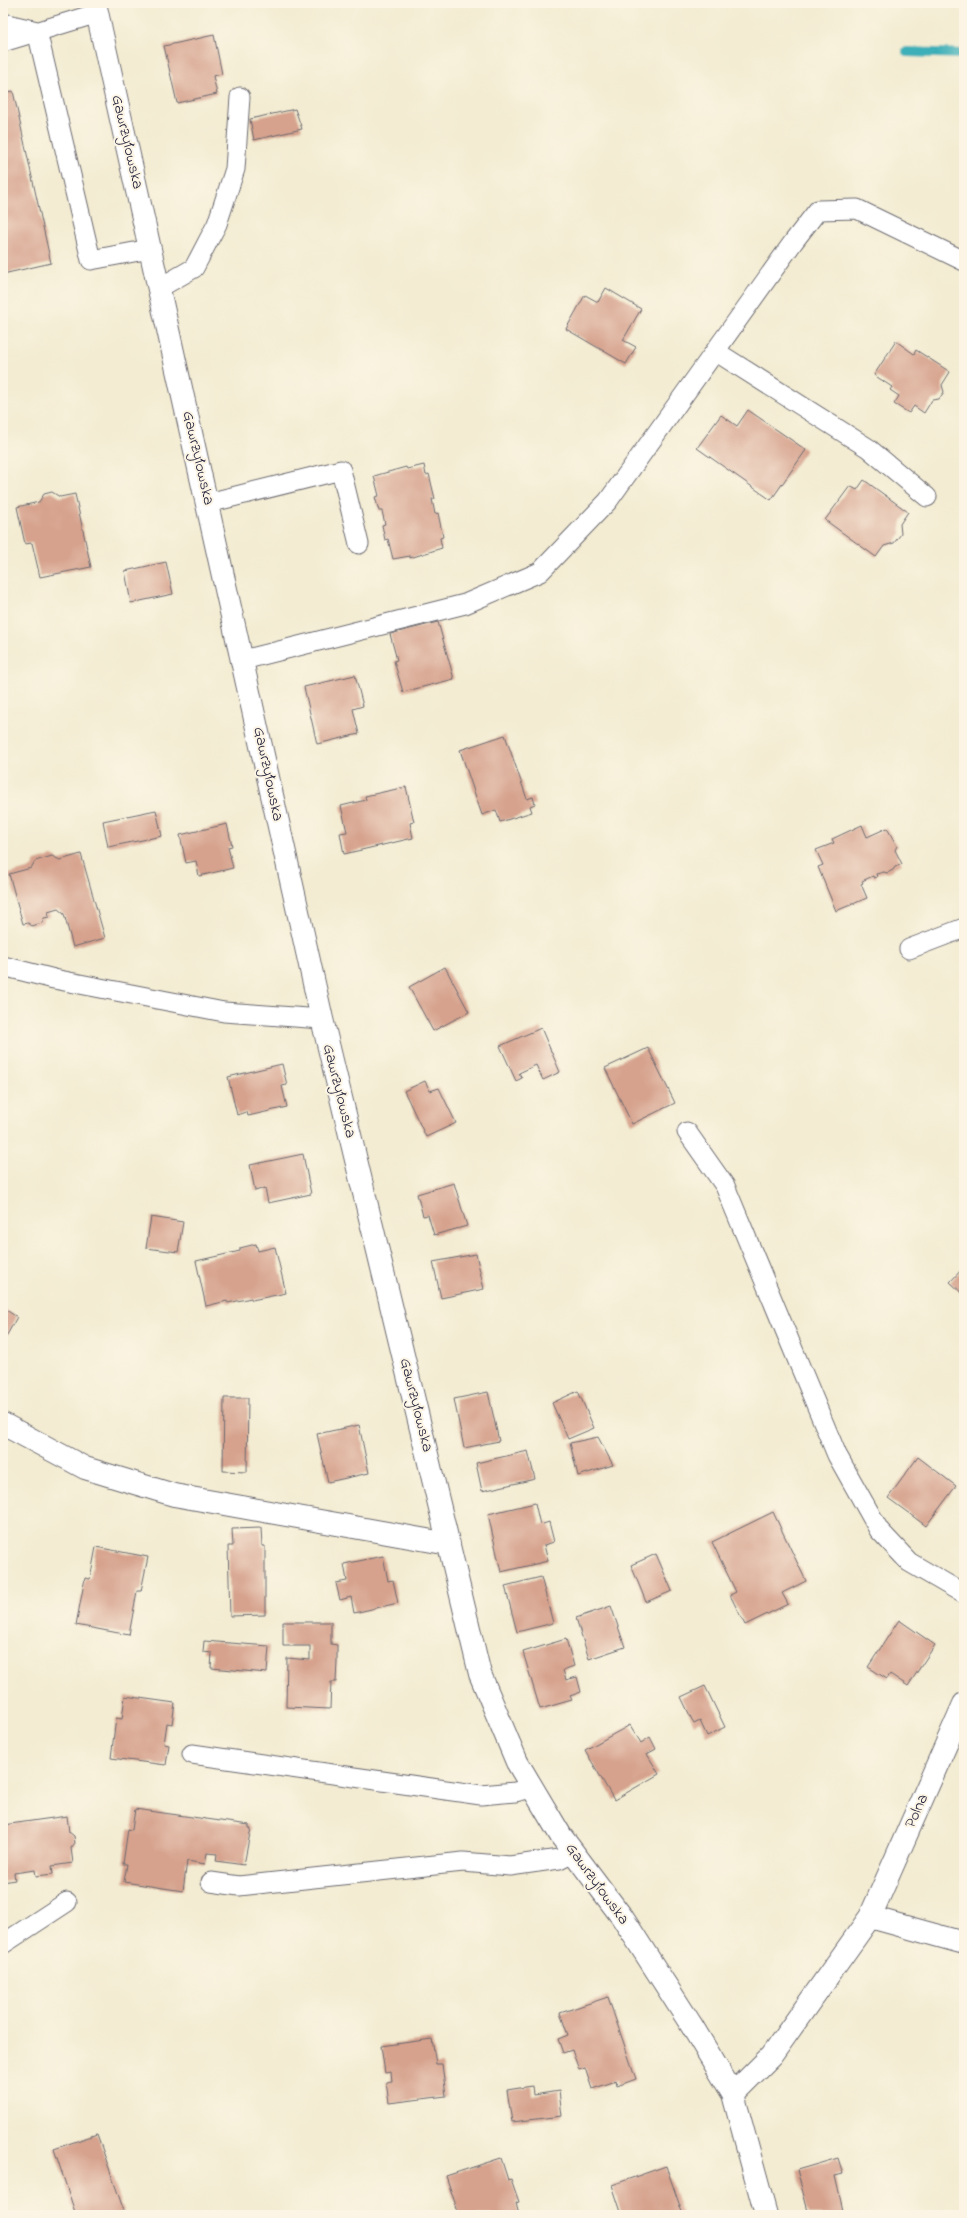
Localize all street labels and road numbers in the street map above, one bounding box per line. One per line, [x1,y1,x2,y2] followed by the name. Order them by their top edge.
[105,93,149,191] street label: Gawrzyłowska
[176,409,220,507] street label: Gawrzyłowska
[246,725,290,823] street label: Gawrzyłowska
[316,1042,362,1140] street label: Gawrzyłowska
[393,1356,439,1454] street label: Gawrzyłowska
[899,1790,935,1832] street label: Polna
[559,1838,635,1930] street label: Gawrzyłowska

